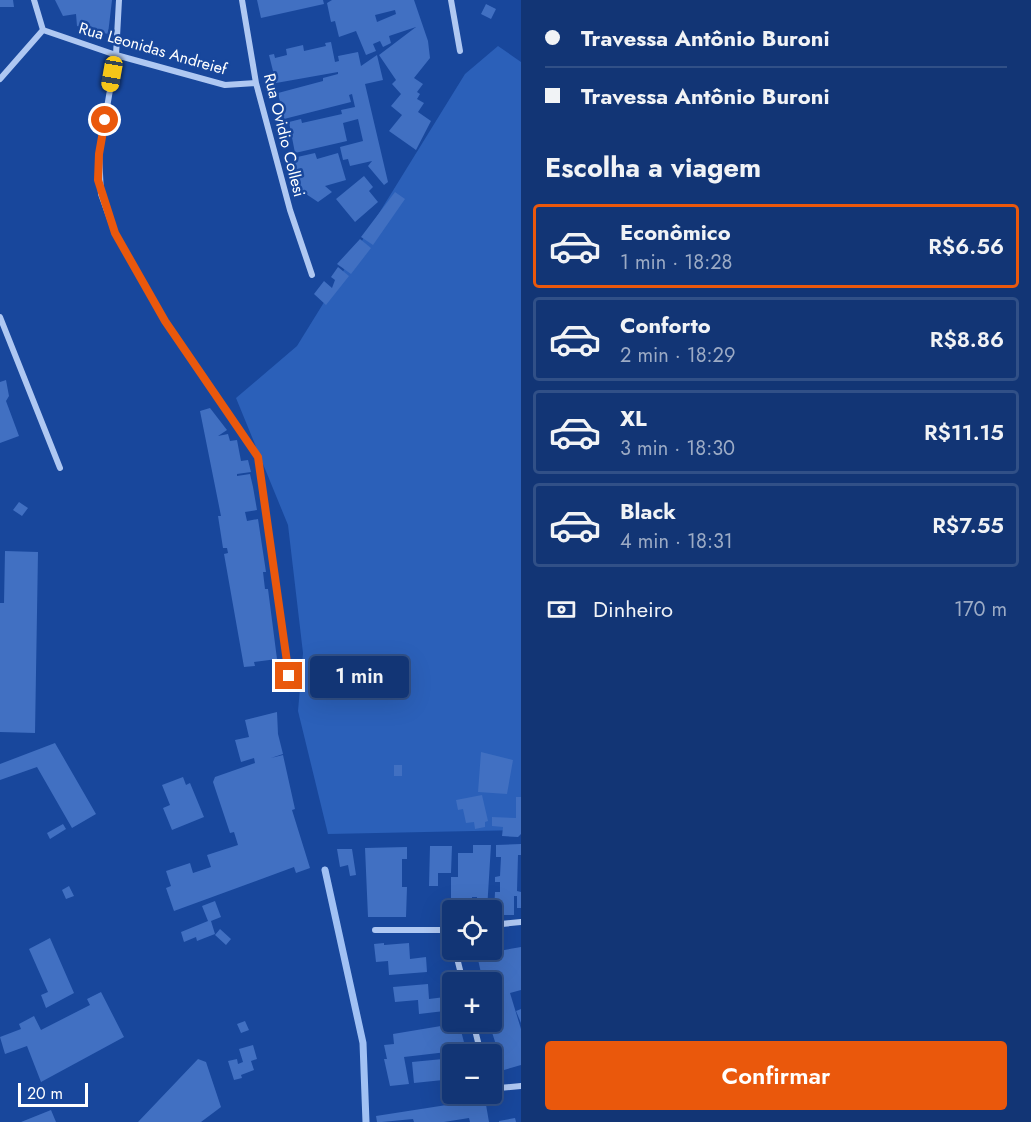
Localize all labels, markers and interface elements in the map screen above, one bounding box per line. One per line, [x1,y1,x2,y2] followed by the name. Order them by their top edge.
[76,16,230,81] street label: Rua Leonidas Andreief
[581,22,830,54] text: Travessa Antônio Buroni
[100,55,124,93] car
[258,71,311,199] street label: Rua Ovidio Collesi
[581,80,830,112] text: Travessa Antônio Buroni
[91,106,118,133] route start
[545,148,761,187] text: Escolha a viagem
[620,216,731,248] text: Econômico
[548,219,602,273] icon: car
[928,230,1004,262] text: R$6.56
[620,248,733,277] text: 1 min · 18:28
[620,309,711,341] text: Conforto
[548,312,602,366] icon: car
[930,323,1004,355] text: R$8.86
[620,341,736,370] text: 2 min · 18:29
[620,402,647,434] text: XL
[548,405,602,459] icon: car
[924,416,1004,448] text: R$11.15
[620,434,735,463] text: 3 min · 18:30
[620,495,676,527] text: Black
[548,498,602,552] icon: car
[932,509,1004,541] text: R$7.55
[620,527,733,556] text: 4 min · 18:31
[545,593,578,626] icon: cash
[593,593,673,625] text: Dinheiro
[954,595,1007,624] text: 170 m
[310,655,409,697] callout: 1 min
[275,662,302,689] route end
[335,662,384,691] text: 1 min
[442,900,502,1104] map controls
[442,900,502,960] button: locate
[442,972,502,1032] button: +
[545,1041,1007,1110] button: Confirmar
[442,1044,502,1104] button: −
[18,1080,88,1108] scale bar
[27,1082,63,1105] text: 20 m

